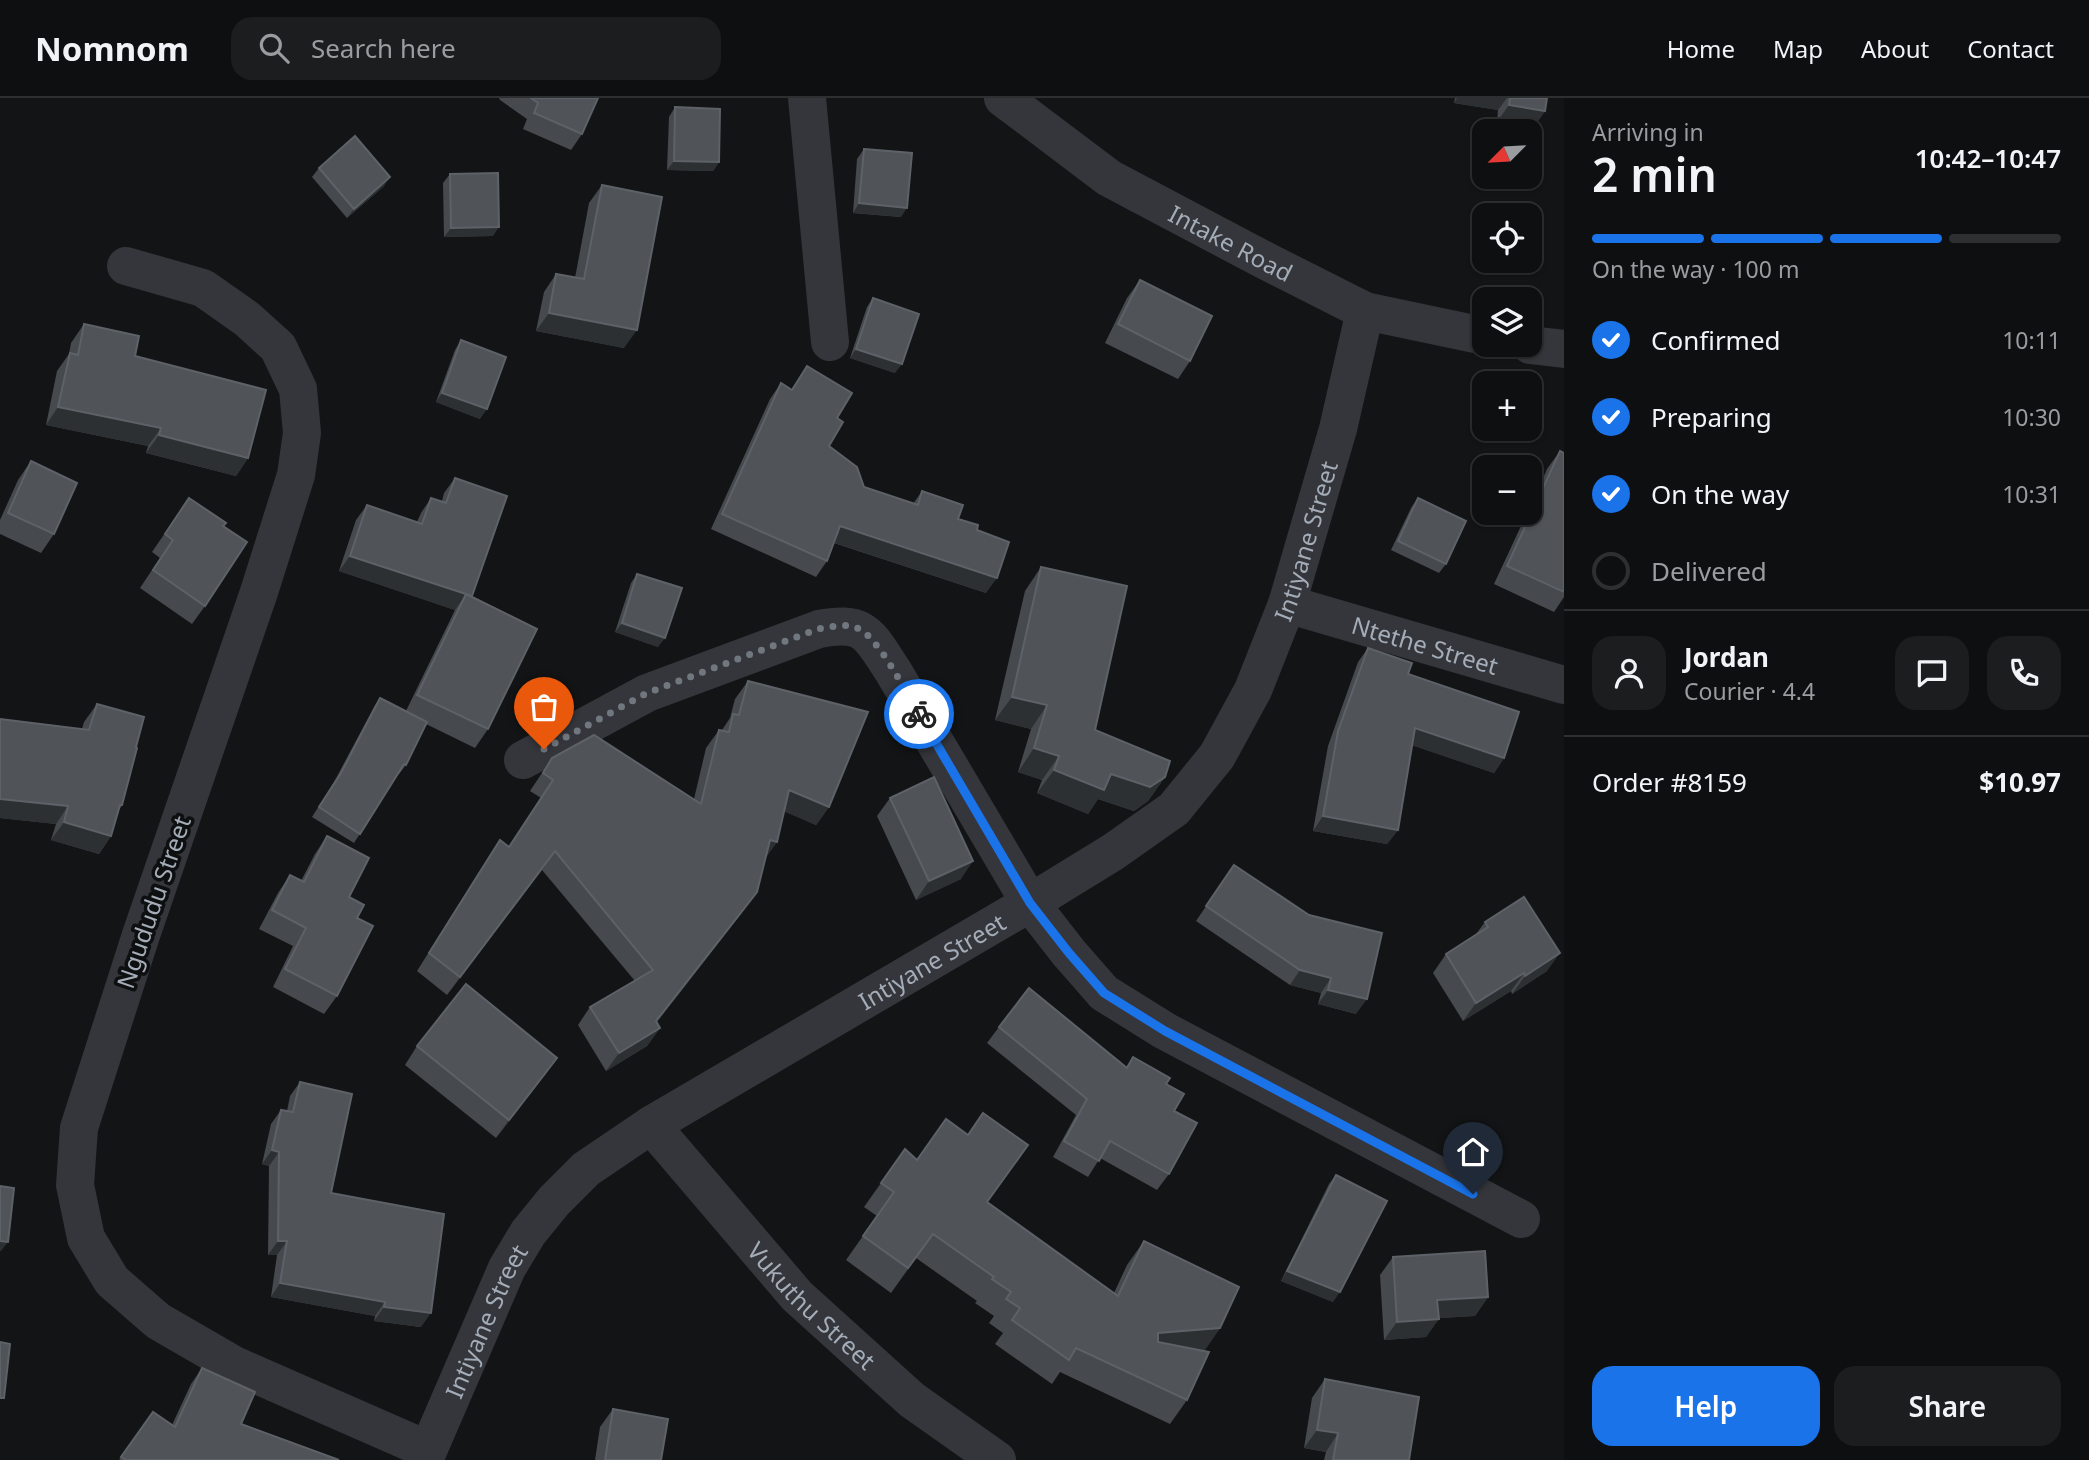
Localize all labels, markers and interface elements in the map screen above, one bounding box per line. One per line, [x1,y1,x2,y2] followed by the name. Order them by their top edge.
[231,17,721,80] search box
[35,26,189,71] text: Nomnom
[255,29,293,67] icon: search
[311,30,456,66] text: Search here
[1667,32,1735,65] text: Home
[1773,32,1823,65] text: Map
[1861,32,1929,65] text: About
[1967,32,2054,65] text: Contact
[1592,116,1704,148] text: Arriving in
[1472,119,1542,189] north arrow
[1472,119,1542,525] map controls
[1915,140,2061,176] text: 10:42–10:47
[1592,143,1717,205] text: 2 min
[1164,196,1299,289] street label: Intake Road
[1472,203,1542,273] button: locate
[1592,253,1799,285] text: On the way · 100 m
[1472,287,1542,357] button: layers
[1592,321,1630,359] icon: check
[1651,322,1781,358] text: Confirmed
[2002,324,2061,356] text: 10:11
[1472,371,1542,441] button: +
[1592,398,1630,436] icon: check
[1651,399,1772,435] text: Preparing
[2002,401,2061,433] text: 10:30
[1472,455,1542,525] button: −
[1265,457,1344,626] street label: Intiyane Street
[1592,475,1630,513] icon: check
[1651,476,1789,512] text: On the way
[2002,478,2061,510] text: 10:31
[1651,553,1767,589] text: Delivered
[1348,607,1503,682] street label: Ntethe Street
[1592,636,1666,710] button: person
[1895,636,1969,710] button: chat
[1987,636,2061,710] button: phone
[1684,639,1769,675] text: Jordan
[1684,675,1815,707] text: Courier · 4.4
[514,677,574,749] pin
[884,679,954,749] courier
[525,688,563,726] icon: bag
[900,695,938,733] icon: bike
[1592,764,1747,800] text: Order #8159
[1979,764,2061,800] text: $10.97
[108,811,198,993] street label: Ngududu Street
[852,905,1011,1017] street label: Intiyane Street
[1443,1122,1503,1194] pin
[1454,1133,1492,1171] icon: home
[741,1234,883,1376] street label: Vukuthu Street
[436,1237,534,1403] street label: Intiyane Street
[1592,1366,1820,1446] button: Help
[1834,1366,2061,1446] button: Share

